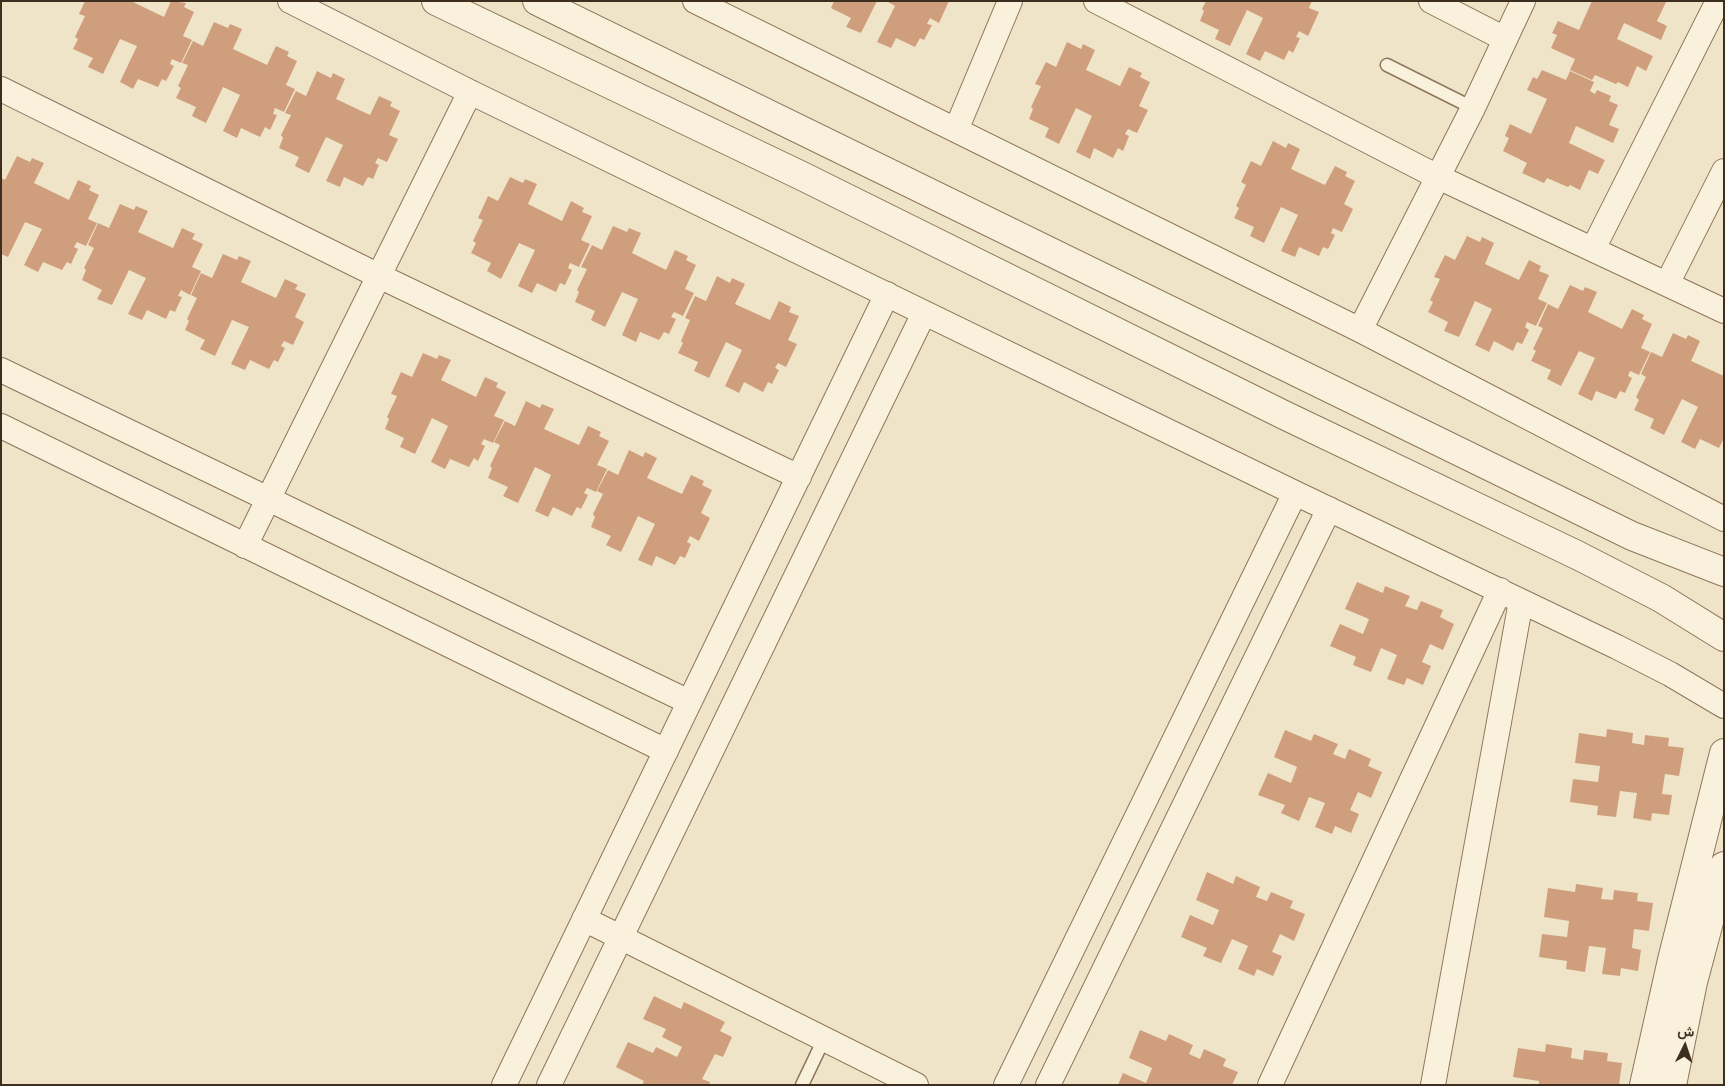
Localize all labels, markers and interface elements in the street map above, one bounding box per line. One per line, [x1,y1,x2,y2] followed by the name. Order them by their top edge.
[1677,1020,1695,1041] text: ش
[1660,1021,1710,1071] north arrow

